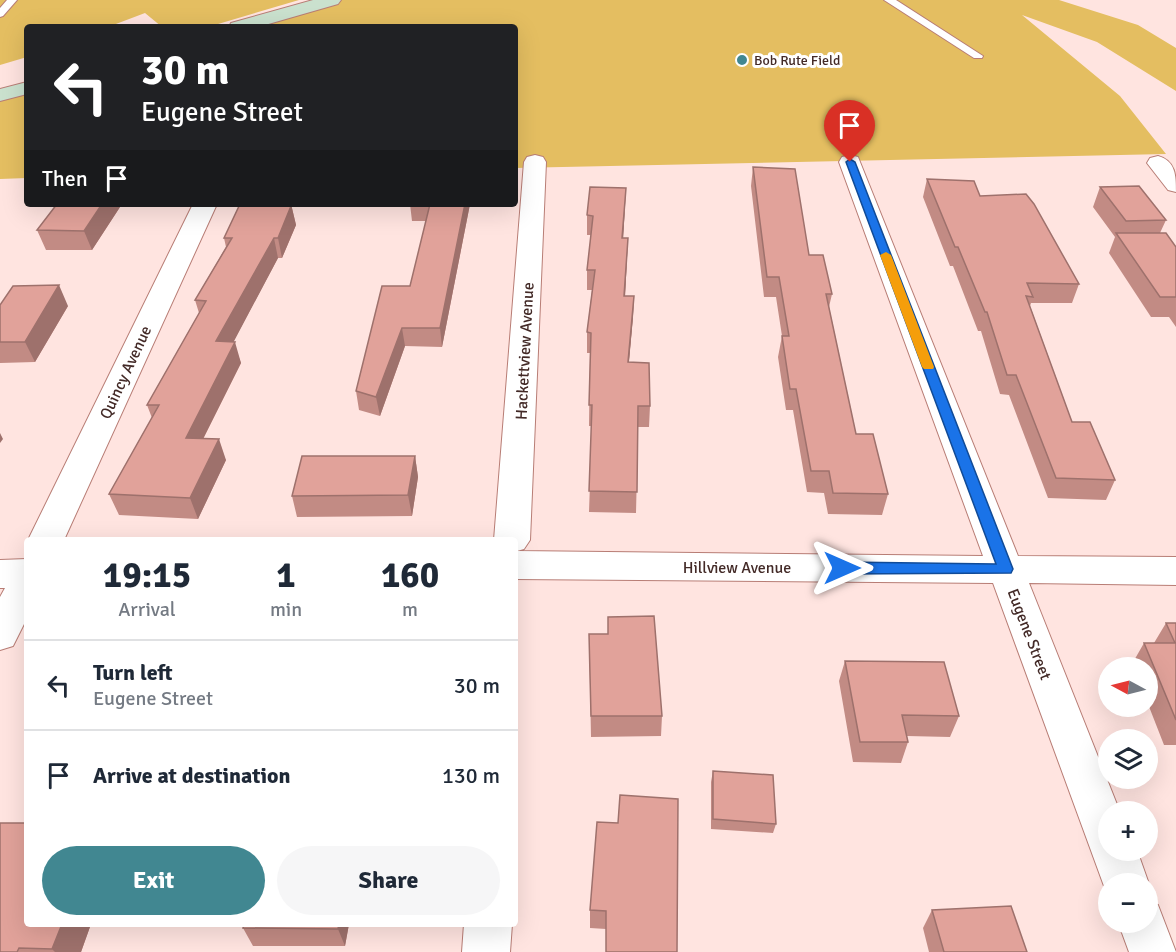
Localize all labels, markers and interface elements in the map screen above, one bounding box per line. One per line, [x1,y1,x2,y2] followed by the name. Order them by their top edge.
[141,45,230,96] text: 30 m
[42,48,120,126] icon: left
[754,52,840,69] place label: Bob Rute Field
[735,53,749,67] marker: Bob Rute Field
[141,96,303,129] text: Eugene Street
[824,100,875,162] pin
[833,109,866,142] icon: arrive
[100,162,133,195] icon: arrive
[42,165,88,192] text: Then
[511,282,539,420] street label: Hackettview Avenue
[96,323,156,422] street label: Quincy Avenue
[810,536,874,600] position arrow
[103,553,191,598] text: 19:15
[276,553,296,598] text: 1
[381,553,439,598] text: 160
[683,558,791,578] street label: Hillview Avenue
[1003,586,1056,683] street label: Eugene Street
[118,597,176,622] text: Arrival
[270,597,302,622] text: min
[402,597,418,622] text: m
[1098,657,1158,717] north arrow
[1098,657,1158,933] map controls
[93,659,173,686] text: Turn left
[42,669,75,702] icon: left
[454,672,500,699] text: 30 m
[93,686,213,711] text: Eugene Street
[1098,729,1158,789] button: layers
[42,759,75,792] icon: arrive
[93,762,290,789] text: Arrive at destination
[442,762,500,789] text: 130 m
[1098,801,1158,861] button: +
[42,846,265,915] button: Exit
[277,846,500,915] button: Share
[1098,873,1158,933] button: −

